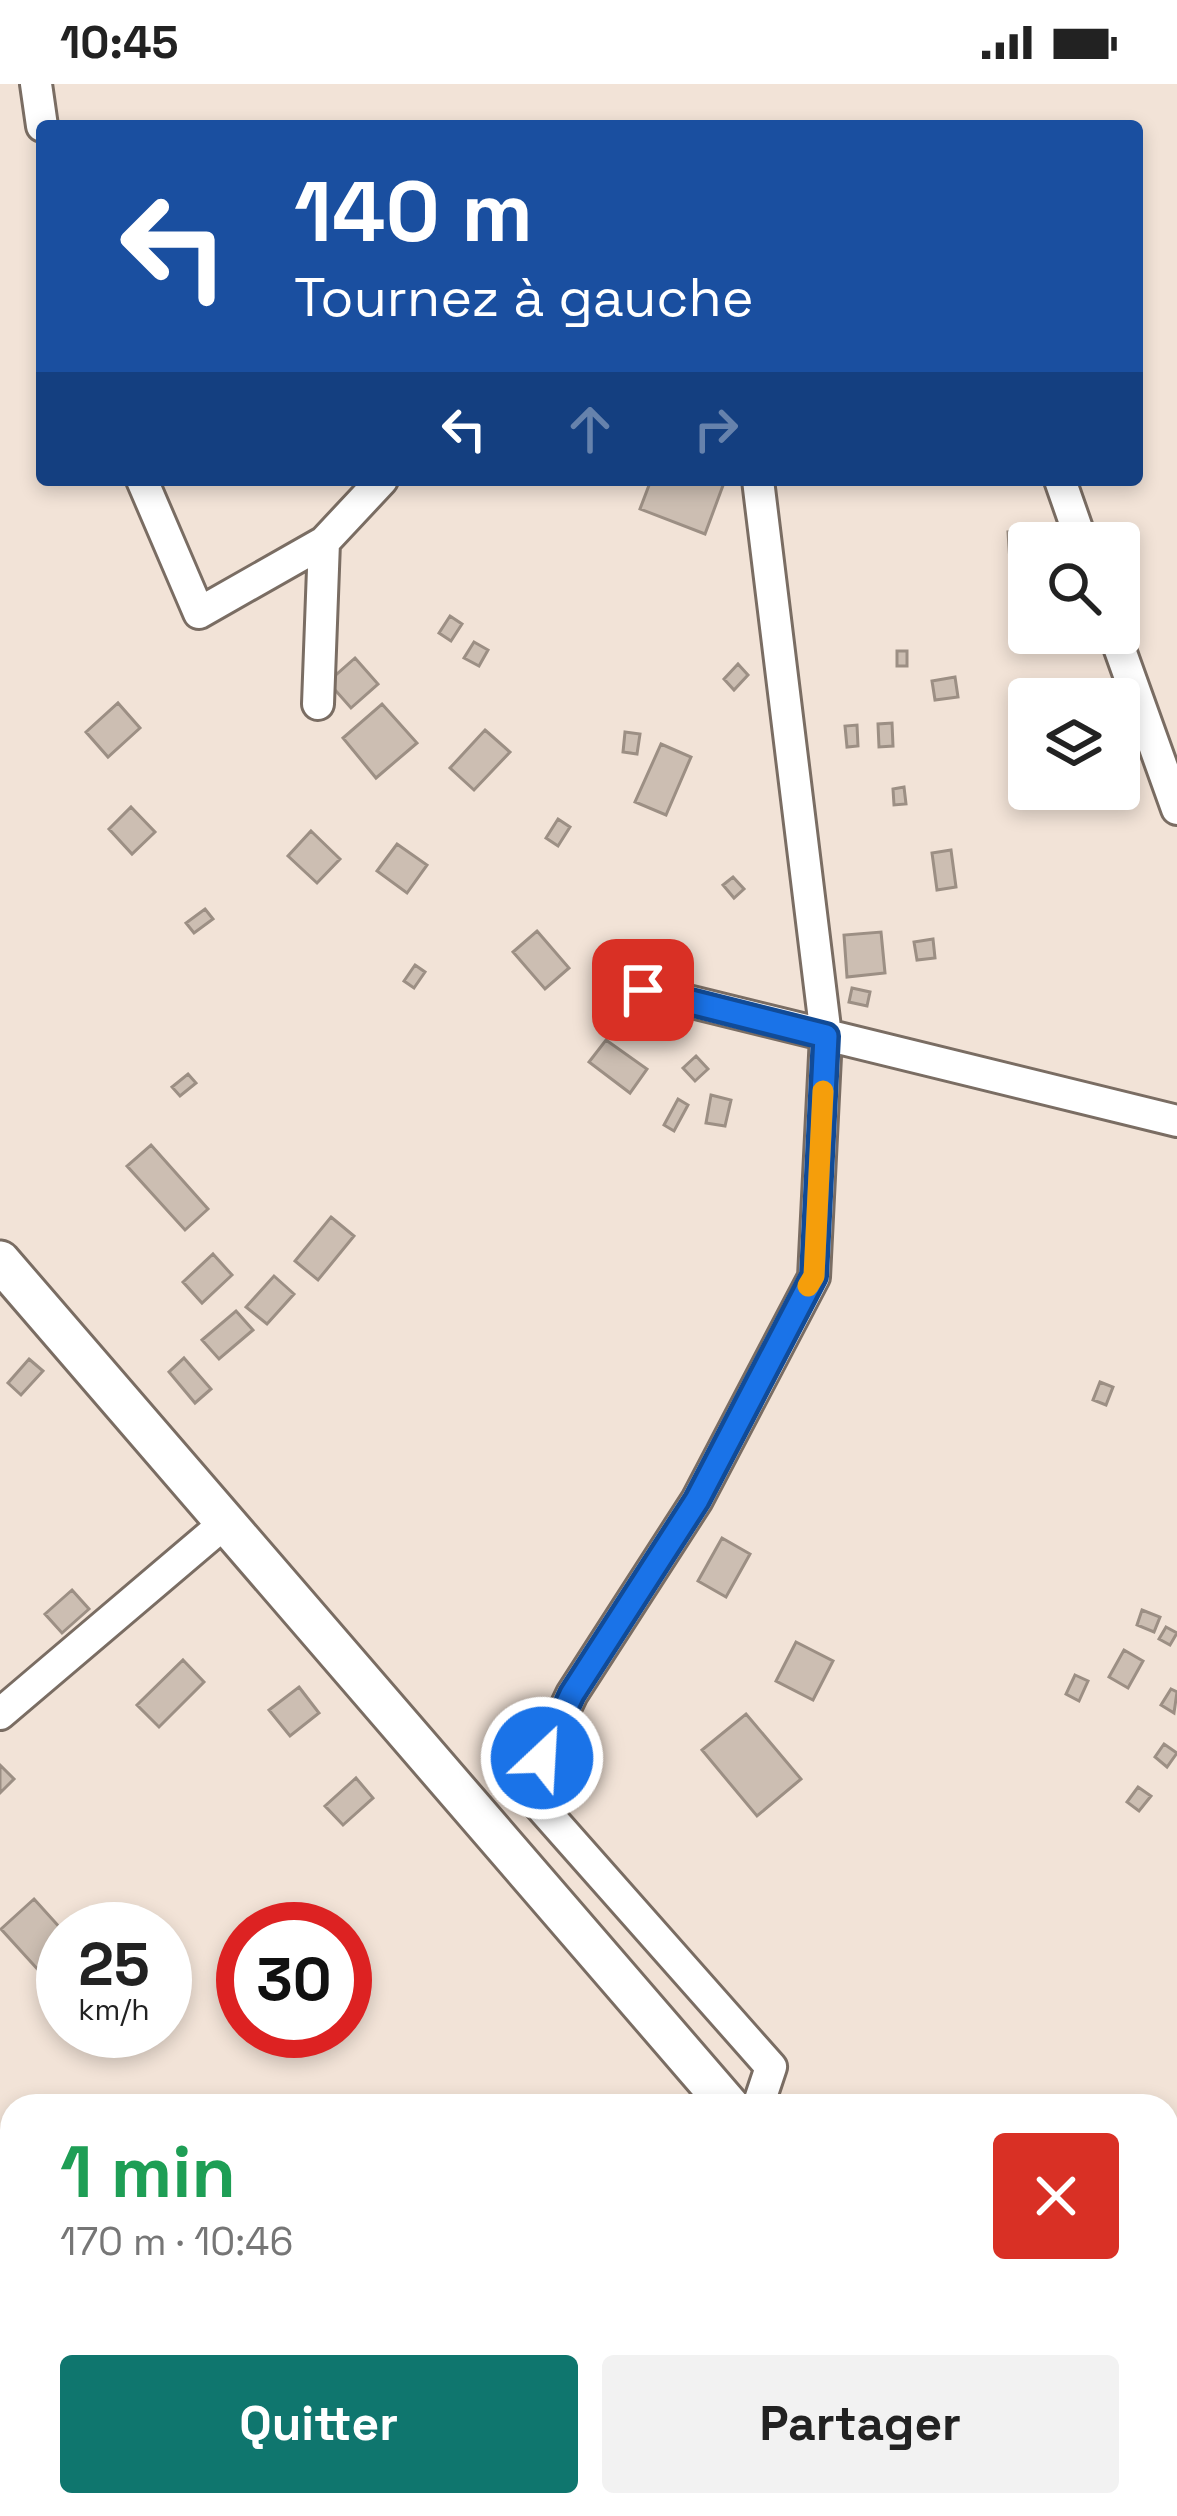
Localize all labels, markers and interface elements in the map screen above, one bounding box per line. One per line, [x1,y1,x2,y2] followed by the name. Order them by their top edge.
[60,14,179,71] text: 10:45
[294,158,533,266] text: 140 m
[96,168,252,324] icon: left
[294,263,754,332] text: Tournez à gauche
[431,396,497,462] icon: left
[557,396,623,462] icon: ahead
[683,396,749,462] icon: right
[1008,522,1140,810] map controls
[1008,522,1140,654] button: search
[1008,678,1140,810] button: layers
[592,939,694,1041] pin
[610,957,676,1023] icon: arrive
[479,1695,605,1821] position arrow
[216,1902,372,2058] speed limit sign: 30
[78,1926,150,2003] text: 25
[78,1990,150,2029] text: km/h
[60,2126,236,2218] text: 1 min
[993,2133,1119,2259] button: close
[60,2217,293,2266] text: 170 m · 10:46
[60,2355,578,2493] button: Quitter
[602,2355,1119,2493] button: Partager

